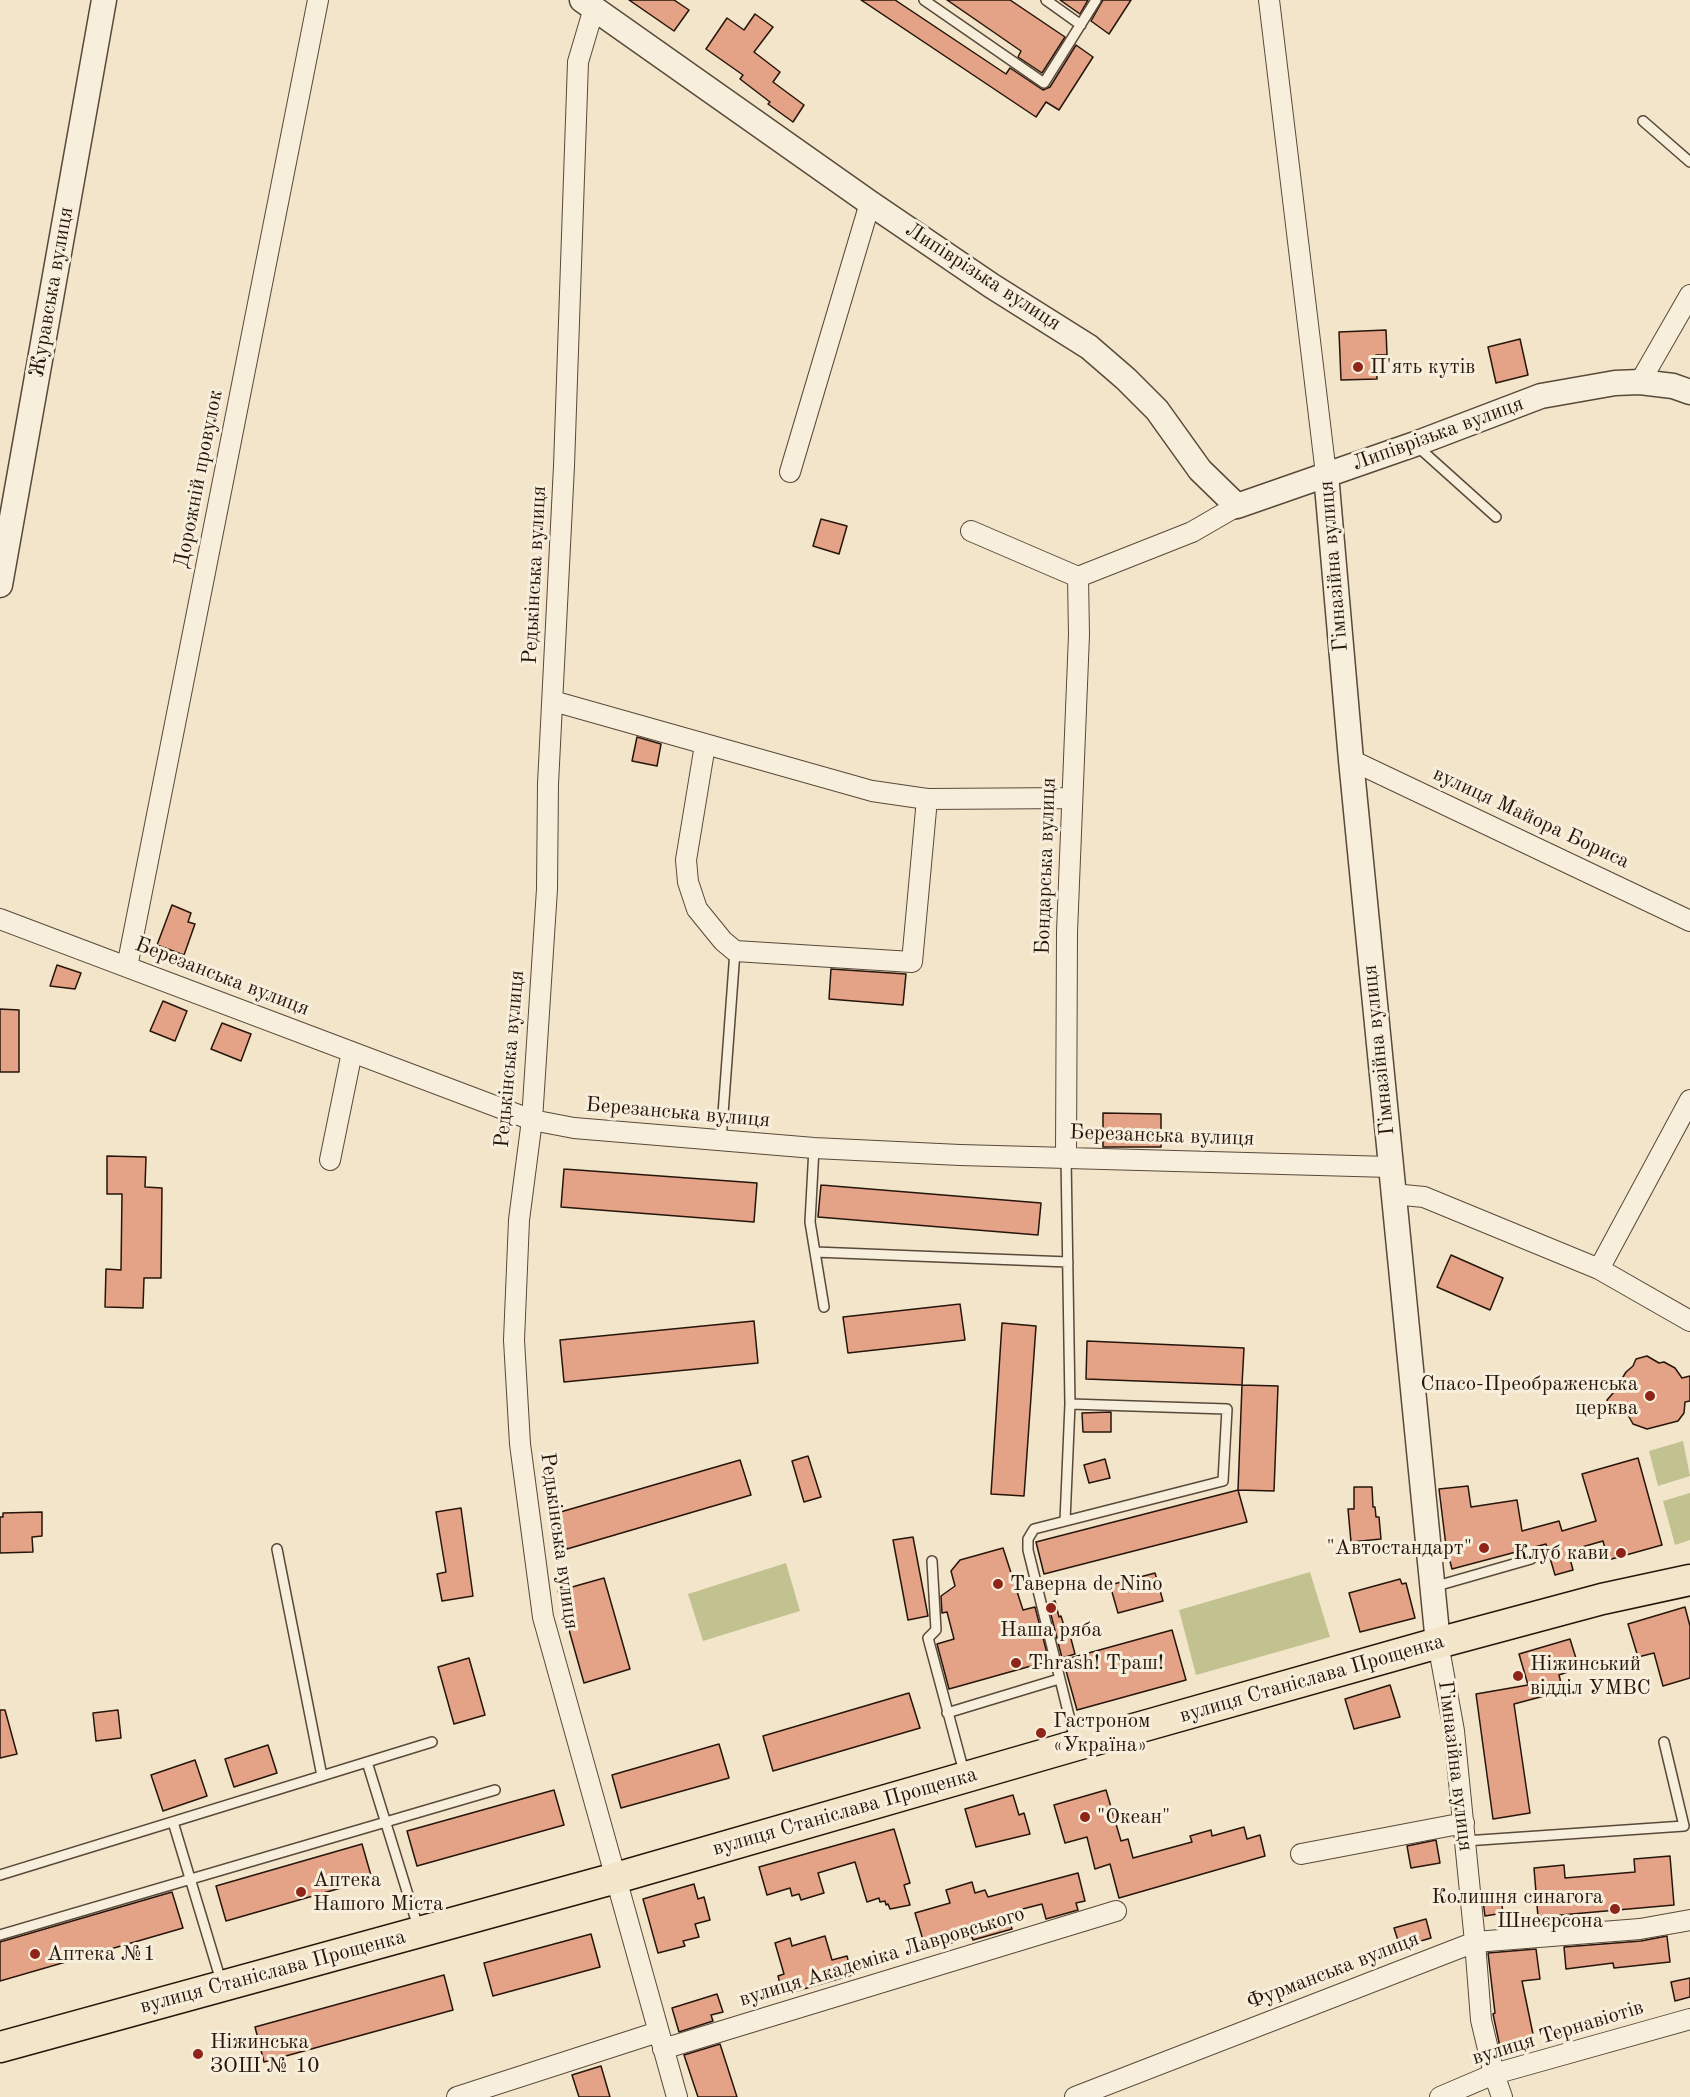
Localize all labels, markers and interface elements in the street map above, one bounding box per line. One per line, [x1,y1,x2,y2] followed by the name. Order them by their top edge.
[25,205,79,379] street label: Журавська вулиця
[900,217,1066,337] street label: Липіврізька вулиця
[1370,354,1475,380] place label: П'ять кутів
[1351,360,1365,374] marker: П'ять кутів
[169,388,229,570] street label: Дорожній провулок
[1349,391,1527,477] street label: Липіврізька вулиця
[1314,479,1354,653] street label: Гімназійна вулиця
[518,485,552,665] street label: Редькінська вулиця
[1429,761,1633,875] street label: вулиця Майора Бориса
[1030,777,1062,955] street label: Бондарська вулиця
[131,932,313,1022] street label: Березанська вулиця
[1358,963,1400,1137] street label: Гімназійна вулиця
[490,969,530,1149] street label: Редькінська вулиця
[585,1092,771,1134] street label: Березанська вулиця
[1069,1120,1255,1152] street label: Березанська вулиця
[1421,1371,1638,1421] place label: Спасо-Преображенська церква
[1643,1389,1657,1403] marker: Спасо-Преображенська церква
[534,1451,584,1631] street label: Редькінська вулиця
[1327,1535,1472,1561] place label: "Автостандарт"
[1513,1540,1609,1566] place label: Клуб кави
[1477,1541,1491,1555] marker: "Автостандарт"
[1614,1546,1628,1560] marker: Клуб кави
[1010,1571,1163,1597] place label: Таверна de Nino
[991,1577,1005,1591] marker: Таверна de Nino
[1044,1601,1058,1615] marker: Наша ряба
[1000,1617,1102,1643] place label: Наша ряба
[1177,1629,1447,1729] street label: вулиця Станіслава Прощенка
[1028,1650,1164,1676] place label: Thrash! Траш!
[1530,1651,1651,1701] place label: Ніжинський відділ УМВС
[1009,1656,1023,1670] marker: Thrash! Траш!
[1511,1669,1525,1683] marker: Ніжинський відділ УМВС
[1432,1679,1478,1853] street label: Гімназійна вулиця
[1053,1708,1150,1758] place label: Гастроном «Україна»
[1034,1726,1048,1740] marker: Гастроном «Україна»
[710,1762,980,1862] street label: вулиця Станіслава Прощенка
[1097,1804,1170,1830] place label: "Океан"
[1078,1810,1092,1824] marker: "Океан"
[313,1867,443,1917] place label: Аптека Нашого Міста
[1431,1884,1603,1934] place label: Колишня синагога Шнеєрсона
[294,1885,308,1899] marker: Аптека Нашого Міста
[736,1902,1028,2012] street label: вулиця Академіка Лавровського
[1608,1902,1622,1916] marker: Колишня синагога Шнеєрсона
[137,1924,409,2020] street label: вулиця Станіслава Прощенка
[1243,1927,1423,2015] street label: Фурманська вулиця
[47,1941,156,1967] place label: Аптека №1
[28,1947,42,1961] marker: Аптека №1
[1469,1995,1647,2071] street label: вулиця Тернавіотів
[210,2029,319,2079] place label: Ніжинська ЗОШ № 10
[191,2047,205,2061] marker: Ніжинська ЗОШ № 10

